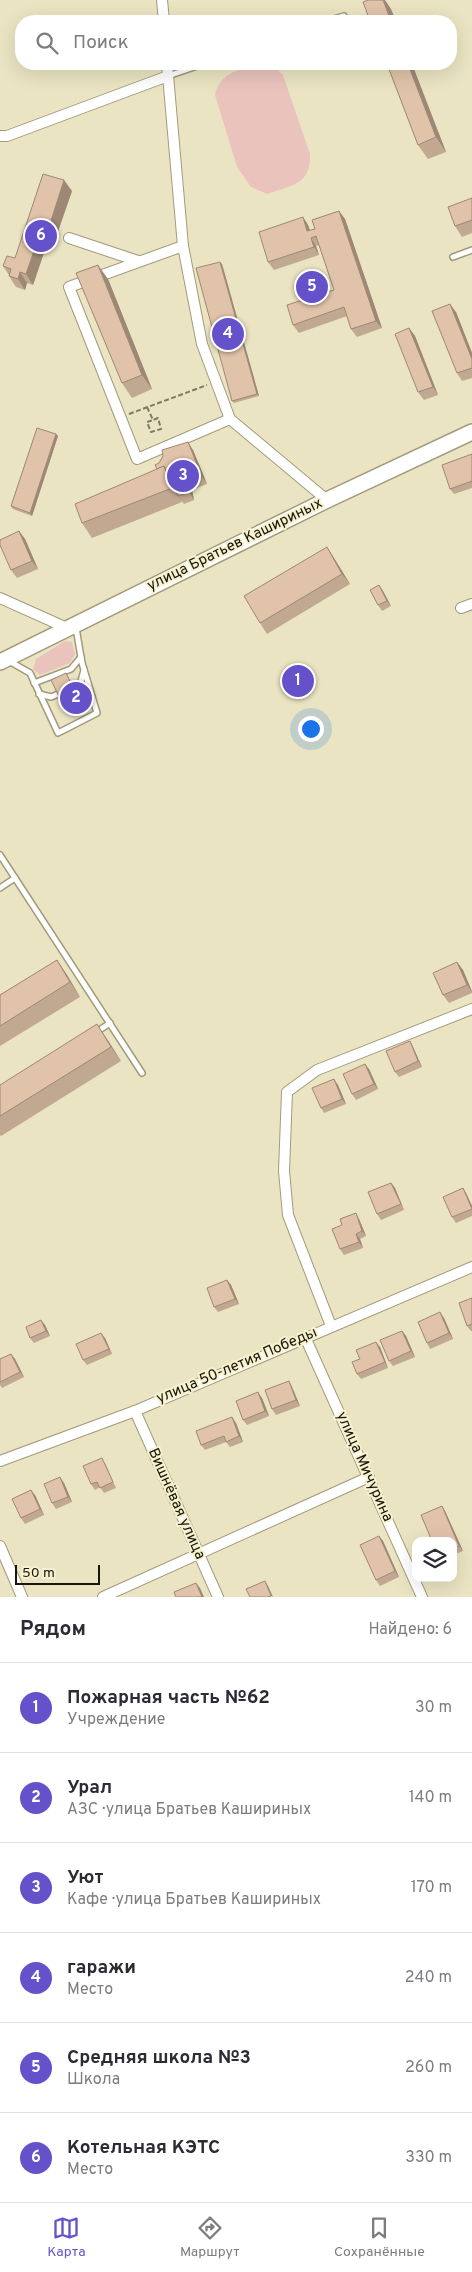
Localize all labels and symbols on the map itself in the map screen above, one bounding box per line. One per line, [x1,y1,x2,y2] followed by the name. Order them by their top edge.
[25,217,57,255] pin: 6
[296,268,328,306] pin: 5
[212,315,244,353] pin: 4
[167,457,199,495] pin: 3
[144,494,326,596] street label: улица Братьев Кашириных
[282,662,314,700] pin: 1
[60,679,92,717] pin: 2
[298,716,324,742] your location
[154,1323,320,1409] street label: улица 50-летия Победы
[331,1409,397,1525] street label: улица Мичурина
[143,1445,209,1563] street label: Вишнёвая улица
[15,1562,100,1585] scale bar

